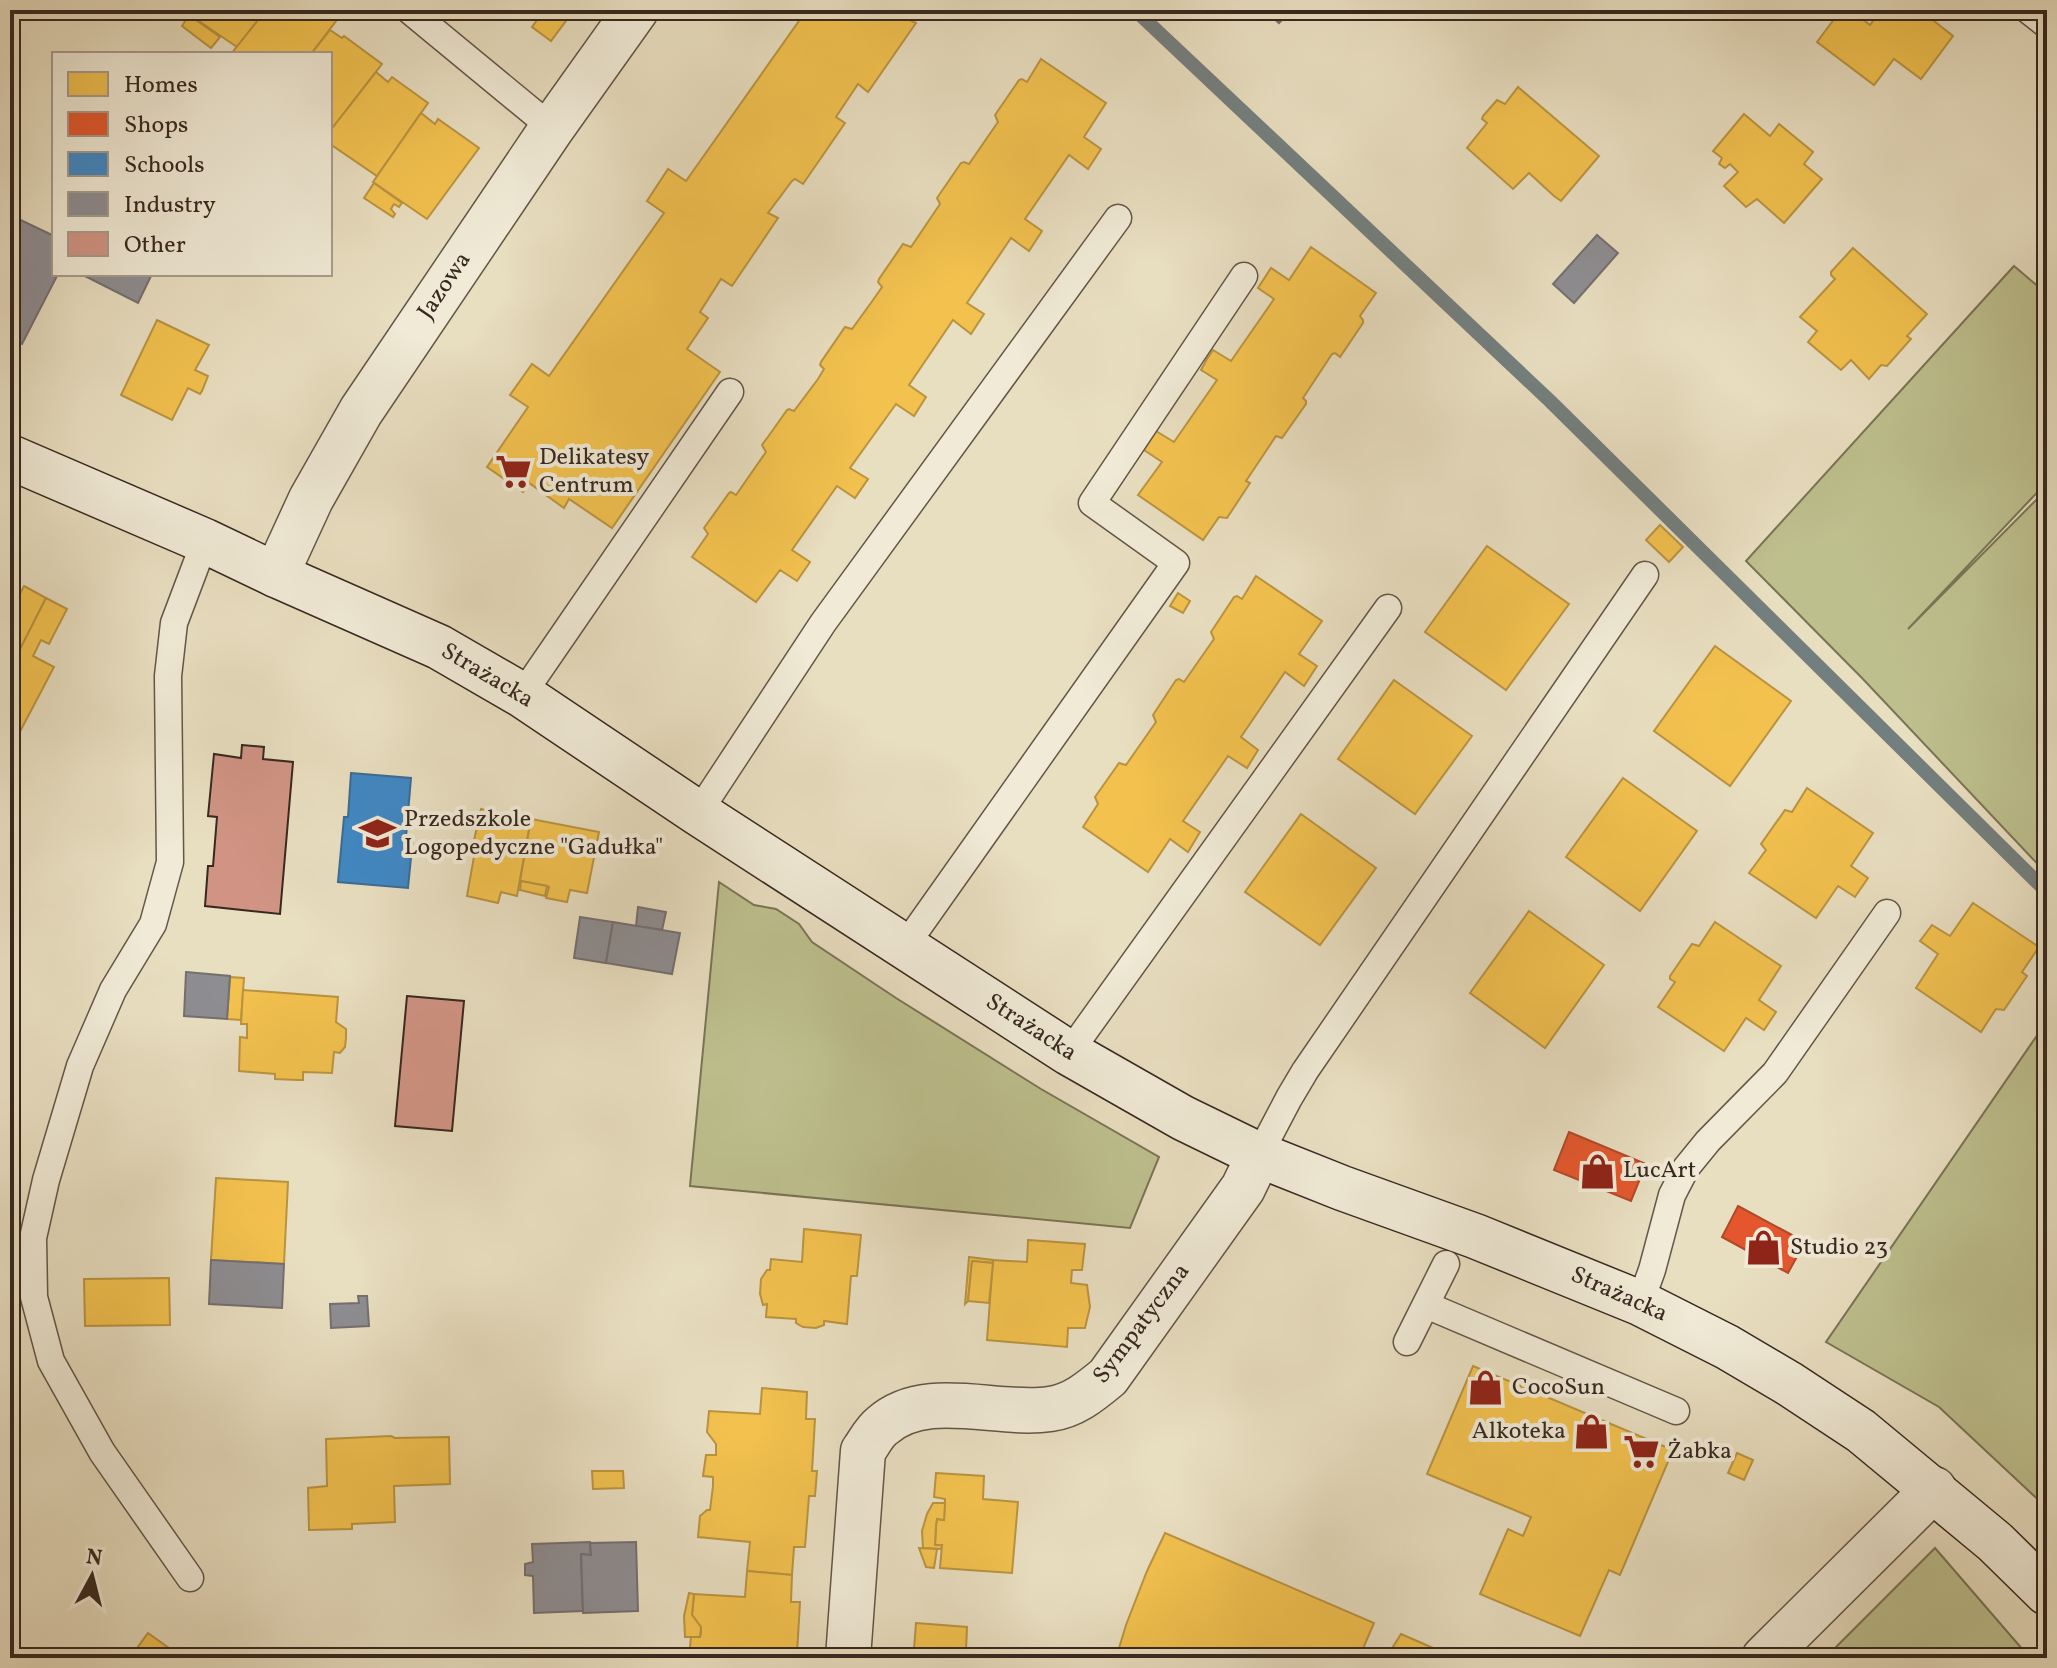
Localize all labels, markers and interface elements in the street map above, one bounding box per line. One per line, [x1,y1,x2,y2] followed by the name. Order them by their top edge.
[52,52,332,276] legend
[124,69,198,103] text: Homes
[124,109,188,143] text: Shops
[124,149,204,183] text: Schools
[124,189,216,223] text: Industry
[124,229,186,263] text: Other
[410,245,480,327] street label: Jazowa
[539,441,649,503] place label: Delikatesy Centrum
[494,453,532,491] supermarket icon: Delikatesy Centrum
[434,635,540,717] street label: Strażacka
[404,803,663,865] place label: Przedszkole Logopedyczne "Gadułka"
[359,815,397,853] school or university icon: Przedszkole Logopedyczne "Gadułka"
[979,986,1083,1070] street label: Strażacka
[1578,1152,1616,1190] shop icon: LucArt
[1623,1154,1696,1188] place label: LucArt
[1745,1229,1783,1267] shop icon: Studio 23
[1790,1231,1888,1265] place label: Studio 23
[1085,1257,1199,1391] street label: Sympatyczna
[1565,1259,1673,1331] street label: Strażacka
[1467,1369,1505,1407] shop icon: CocoSun
[1512,1371,1605,1405] place label: CocoSun
[1573,1413,1611,1451] shop icon: Alkoteka
[1472,1415,1566,1449] place label: Alkoteka
[1622,1433,1660,1471] supermarket icon: Żabka
[1667,1435,1732,1469] place label: Żabka
[52,1536,132,1616] north arrow
[84,1542,104,1575] text: N

